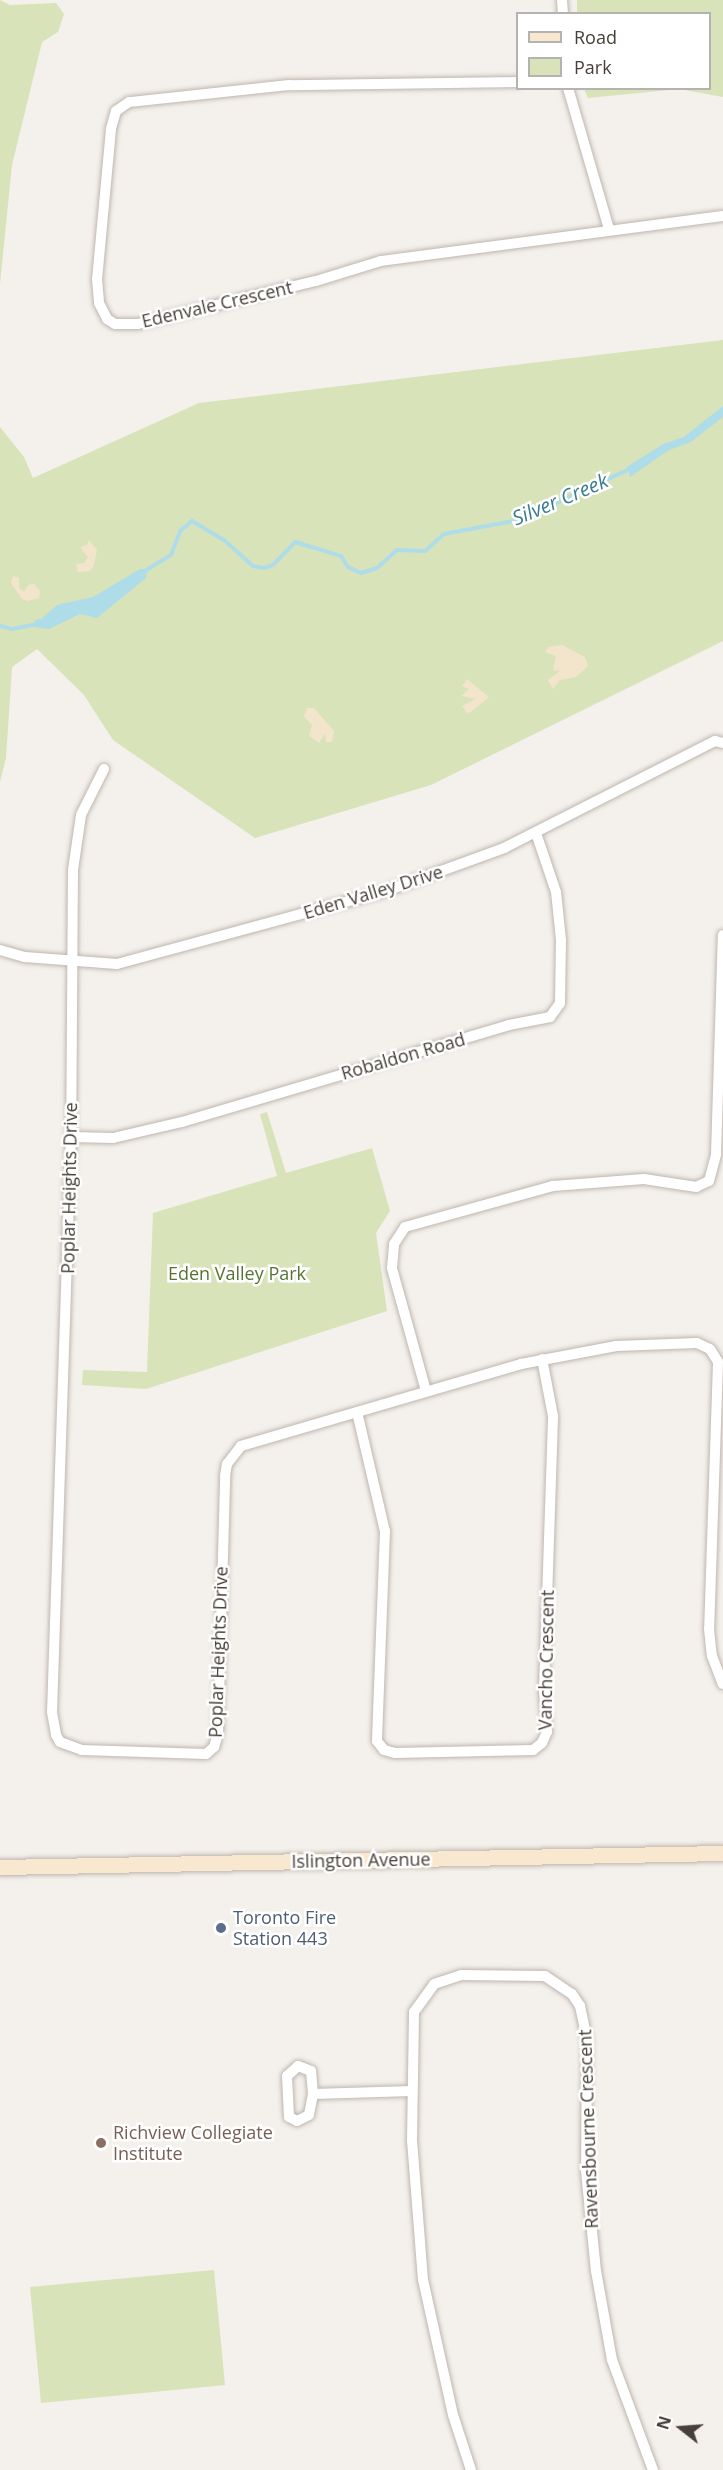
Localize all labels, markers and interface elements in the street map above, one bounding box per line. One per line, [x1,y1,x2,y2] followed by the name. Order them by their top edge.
[516,12,711,90] legend
[574,25,617,49] text: Road
[574,55,612,79] text: Park
[140,276,294,332] street label: Edenvale Crescent
[508,468,612,530] water label: Silver Creek
[301,861,445,923] street label: Eden Valley Drive
[339,1028,467,1084] street label: Robaldon Road
[57,1102,81,1274] street label: Poplar Heights Drive
[168,1262,306,1284] park label: Eden Valley Park
[204,1566,232,1738] street label: Poplar Heights Drive
[534,1590,558,1730] street label: Vancho Crescent
[291,1848,431,1872] street label: Islington Avenue
[233,1907,336,1950] place label: Toronto Fire Station 443
[214,1921,228,1935] marker: Toronto Fire Station 443
[574,2029,602,2229] street label: Ravensbourne Crescent
[113,2122,273,2164] place label: Richview Collegiate Institute
[94,2136,108,2150] marker: Richview Collegiate Institute
[651,2398,711,2458] north arrow
[651,2413,676,2432] text: N

